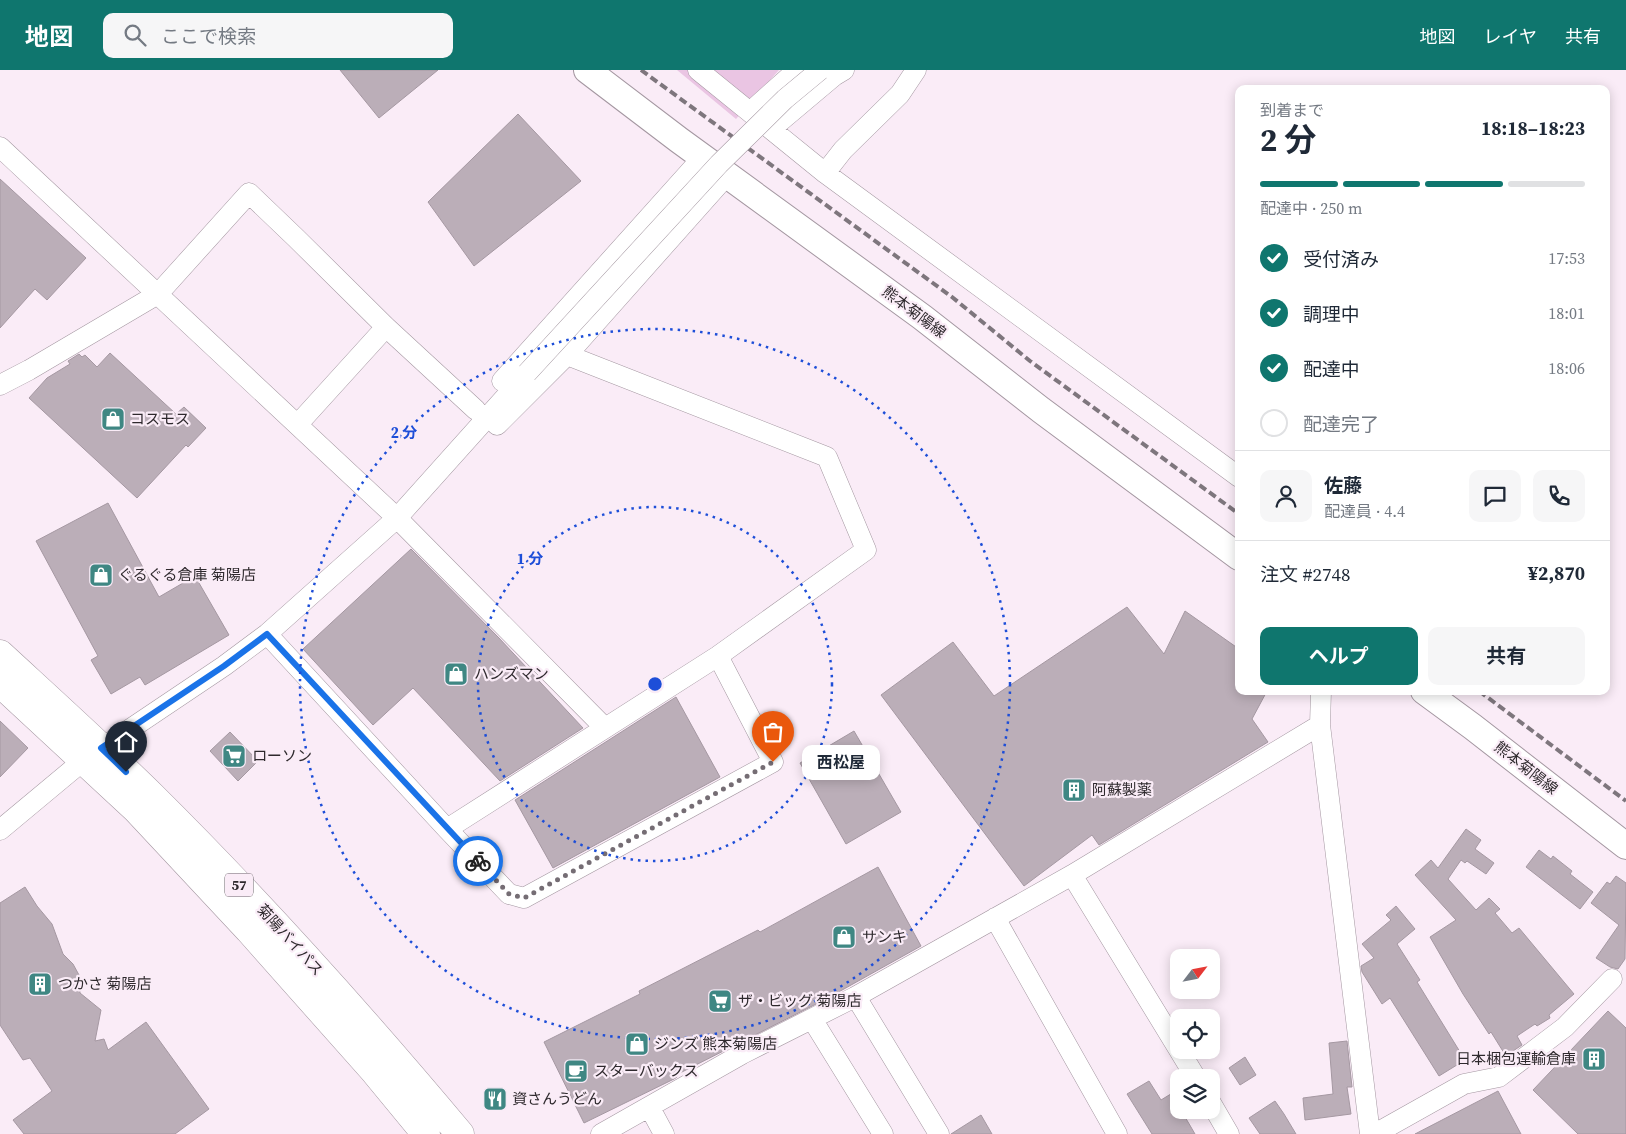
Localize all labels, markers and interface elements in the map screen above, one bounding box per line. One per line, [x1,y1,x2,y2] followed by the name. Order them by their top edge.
[103,13,453,58] search box
[25,20,73,53] text: 地図
[121,21,149,49] icon: search
[161,23,256,49] text: ここで検索
[1420,24,1456,49] text: 地図
[1484,24,1537,49] text: レイヤ
[1565,24,1601,49] text: 共有
[1260,99,1324,121] text: 到着まで
[1481,115,1585,141] text: 18:18–18:23
[1260,118,1316,162] text: 2 分
[1260,197,1362,219] text: 配達中 · 250 m
[1260,244,1288,272] icon: check
[1303,246,1379,272] text: 受付済み
[1548,247,1585,269] text: 17:53
[878,281,951,343] street label: 熊本菊陽線
[1260,299,1288,327] icon: check
[1303,301,1360,327] text: 調理中
[1548,302,1585,324] text: 18:01
[1260,354,1288,382] icon: check
[1303,356,1360,382] text: 配達中
[1548,357,1585,379] text: 18:06
[100,406,126,432] shop icon: コスモス
[130,408,190,429] place label: コスモス
[1303,411,1379,437] text: 配達完了
[391,422,417,443] text: 2 分
[1260,470,1312,522] button: person
[1469,470,1521,522] button: chat
[1533,470,1585,522] button: phone
[1324,472,1362,498] text: 佐藤
[1324,500,1405,522] text: 配達員 · 4.4
[517,548,543,569] text: 1 分
[1528,560,1585,586] text: ¥2,870
[1260,561,1350,587] text: 注文 #2748
[88,562,114,588] shop icon: ぐるぐる倉庫 菊陽店
[118,564,256,585] place label: ぐるぐる倉庫 菊陽店
[1260,627,1418,685] button: ヘルプ
[1428,627,1585,685] button: 共有
[443,661,469,687] shop icon: ハンズマン
[474,663,549,684] place label: ハンズマン
[646,675,664,693] centre of rings
[752,711,794,762] pin
[759,718,787,746] icon: bag
[105,721,147,772] pin
[112,728,140,756] icon: home
[1490,736,1562,799] street label: 熊本菊陽線
[221,743,247,769] supermarket icon: ローソン
[803,744,880,780] callout: 西松屋
[252,745,312,766] place label: ローソン
[817,751,865,773] text: 西松屋
[1061,777,1087,803] building icon: 阿蘇製薬
[1092,779,1152,800] place label: 阿蘇製薬
[453,836,503,886] courier
[464,847,492,875] icon: bike
[225,874,253,896] road number: 57
[253,899,328,980] street label: 菊陽バイパス
[831,924,857,950] shop icon: サンキ
[862,926,907,947] place label: サンキ
[1170,949,1220,999] north arrow
[1170,949,1220,1119] map controls
[27,971,53,997] building icon: つかさ 菊陽店
[58,973,152,994] place label: つかさ 菊陽店
[707,988,733,1014] supermarket icon: ザ・ビッグ 菊陽店
[738,990,862,1011] place label: ザ・ビッグ 菊陽店
[1170,1009,1220,1059] button: locate
[624,1031,650,1057] shop icon: ジンズ 熊本菊陽店
[654,1033,777,1054] place label: ジンズ 熊本菊陽店
[1581,1046,1607,1072] building icon: 日本梱包運輸倉庫
[1456,1048,1576,1069] place label: 日本梱包運輸倉庫
[563,1058,589,1084] cafe icon: スターバックス
[594,1060,698,1081] place label: スターバックス
[1170,1069,1220,1119] button: layers
[482,1086,508,1112] restaurant icon: 資さんうどん
[512,1088,602,1109] place label: 資さんうどん

